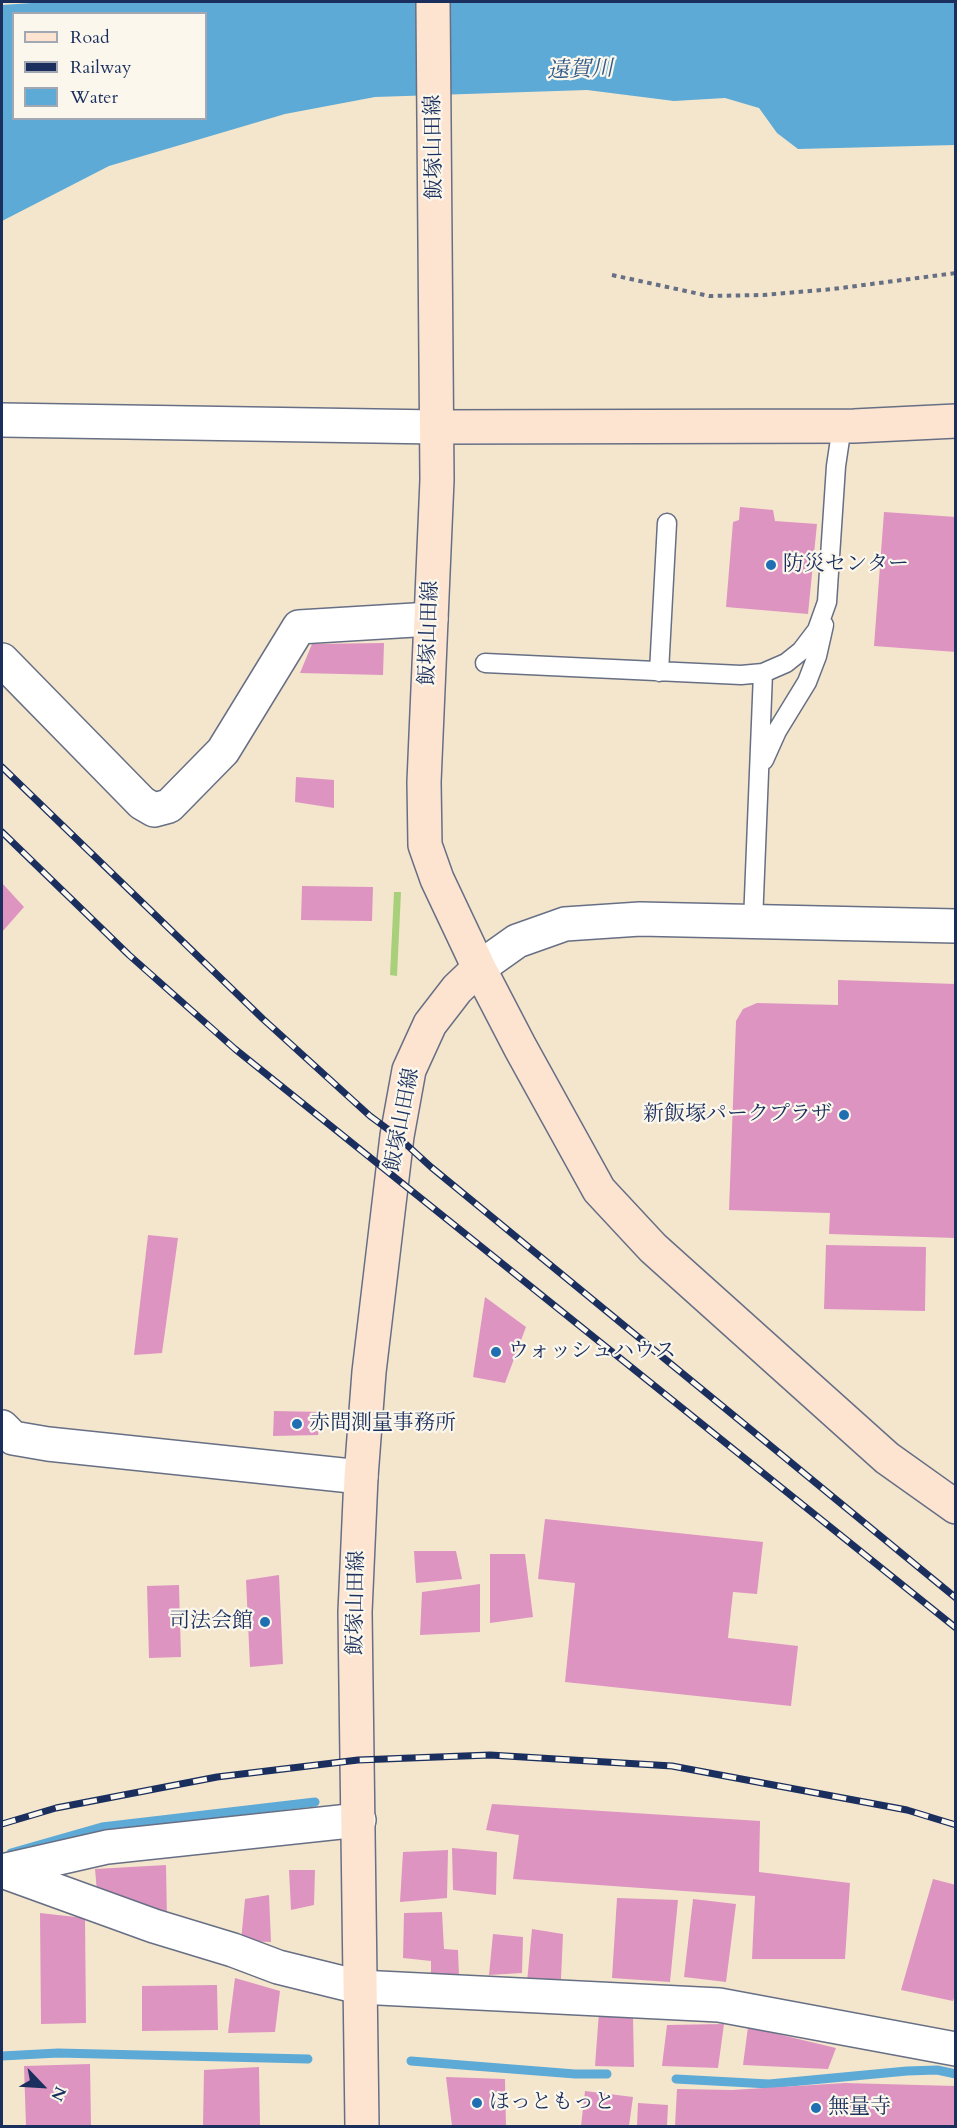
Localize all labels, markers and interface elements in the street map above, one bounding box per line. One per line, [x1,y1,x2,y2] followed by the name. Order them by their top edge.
[12,12,207,120] legend
[70,25,110,50] text: Road
[70,55,132,80] text: Railway
[547,57,613,85] water label: 遠賀川
[70,85,118,110] text: Water
[421,94,449,200] street label: 飯塚山田線
[783,552,909,578] place label: 防災センター
[764,558,778,572] marker: 防災センター
[416,580,444,686] street label: 飯塚山田線
[381,1066,425,1174] street label: 飯塚山田線
[643,1102,832,1128] place label: 新飯塚パークプラザ
[837,1108,851,1122] marker: 新飯塚パークプラザ
[508,1339,676,1365] place label: ウォッシュハウス
[489,1345,503,1359] marker: ウォッシュハウス
[309,1411,456,1437] place label: 赤間測量事務所
[290,1417,304,1431] marker: 赤間測量事務所
[343,1550,371,1656] street label: 飯塚山田線
[169,1609,253,1635] place label: 司法会館
[258,1615,272,1629] marker: 司法会館
[12,2056,72,2116] north arrow
[45,2083,71,2105] text: N
[489,2090,615,2116] place label: ほっともっと
[828,2095,891,2121] place label: 無量寺
[470,2096,484,2110] marker: ほっともっと
[809,2101,823,2115] marker: 無量寺

